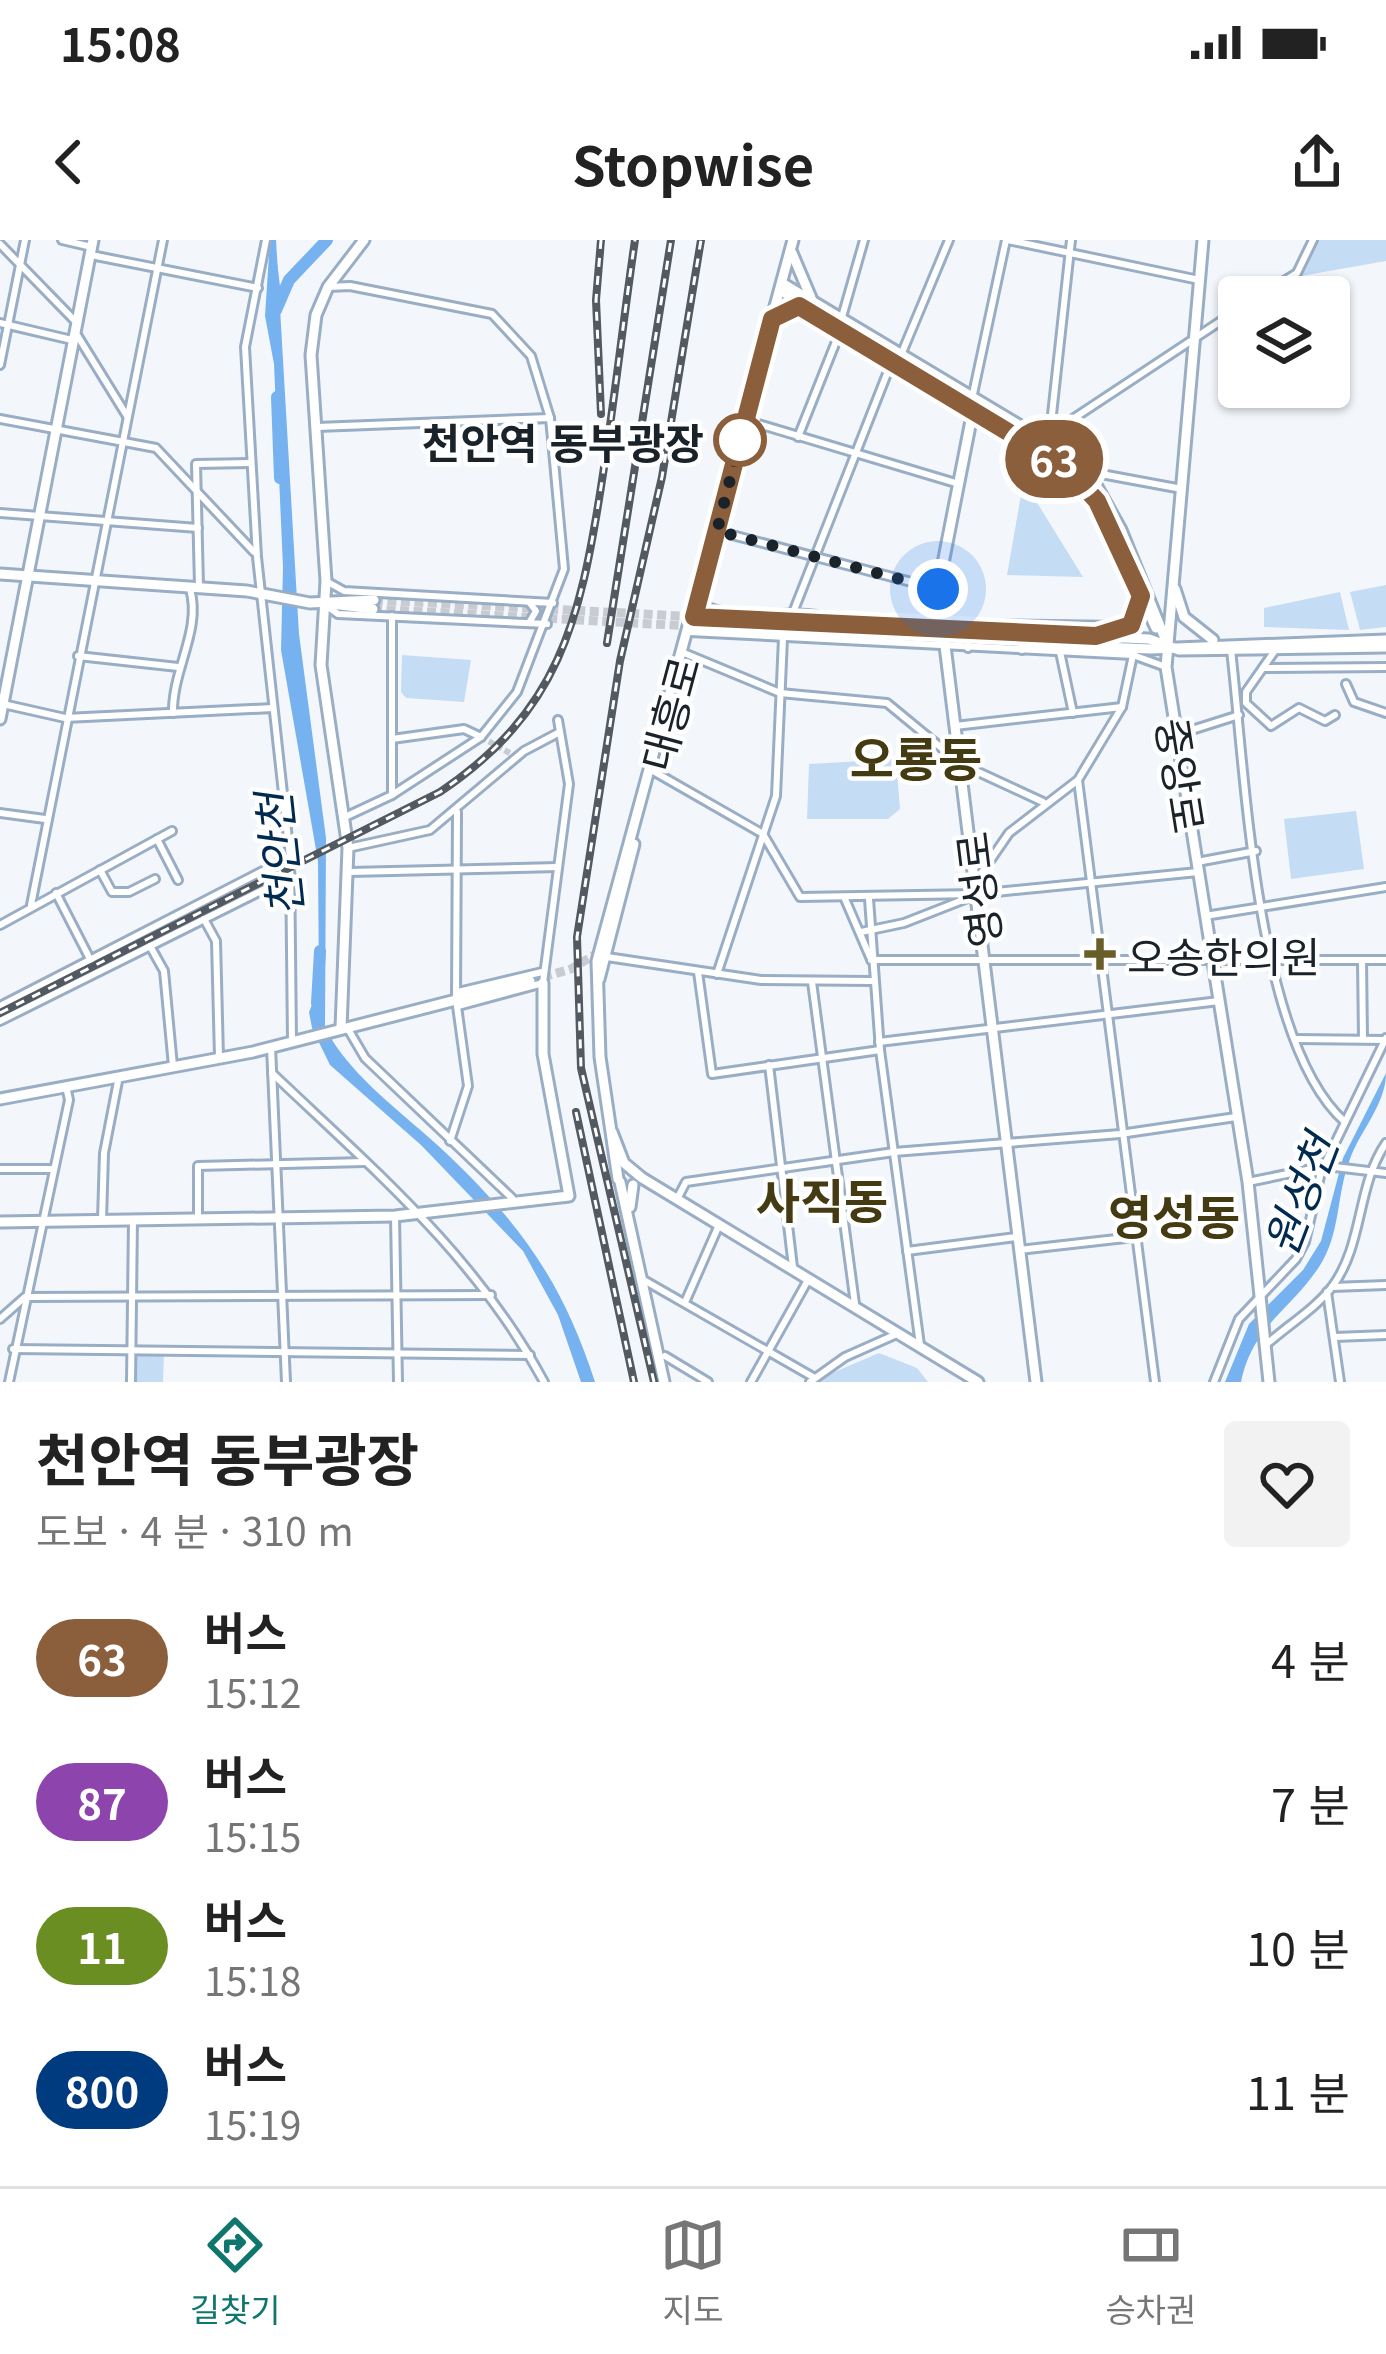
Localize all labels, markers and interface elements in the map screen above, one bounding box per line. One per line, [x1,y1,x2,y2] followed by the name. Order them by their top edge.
[60,10,181,75] text: 15:08
[572,123,814,202] text: Stopwise
[36,129,102,195] icon: back
[1284,129,1350,195] icon: share
[1218,276,1350,408] map controls
[1218,276,1350,408] button: layers
[422,410,704,471] place label: 천안역 동부광장
[715,415,765,465] marker: 천안역 동부광장
[1000,420,1108,498] line badge: 63
[1029,428,1079,489] text: 63
[908,559,968,619] your location
[624,649,712,777] street label: 대흥로
[1144,713,1222,837] street label: 중앙로
[850,721,982,791] district label: 오룡동
[238,785,316,920] water label: 천안천
[939,829,1013,951] street label: 영성로
[1127,924,1320,985] place label: 오송한의원
[1084,938,1116,970] marker: 오송한의원
[1245,1120,1352,1264] water label: 원성천
[756,1163,888,1233] district label: 사직동
[1108,1179,1240,1249] district label: 영성동
[36,1415,419,1497] text: 천안역 동부광장
[1224,1421,1350,1547] button: heart
[36,1501,354,1557] text: 도보 · 4 분 · 310 m
[204,1598,287,1663] text: 버스
[1271,1626,1350,1691] text: 4 분
[77,1627,127,1688] text: 63
[204,1663,301,1719] text: 15:12
[204,1742,287,1807] text: 버스
[1271,1770,1350,1835] text: 7 분
[77,1771,127,1832] text: 87
[204,1807,301,1863] text: 15:15
[204,1886,287,1951] text: 버스
[1246,1914,1350,1979] text: 10 분
[77,1915,127,1976] text: 11
[204,1951,301,2007] text: 15:18
[204,2030,287,2095] text: 버스
[1246,2058,1350,2123] text: 11 분
[65,2059,139,2120] text: 800
[204,2095,301,2151] text: 15:19
[190,2212,281,2332] tab: 길찾기
[660,2212,726,2332] tab: 지도
[1105,2212,1196,2332] tab: 승차권

